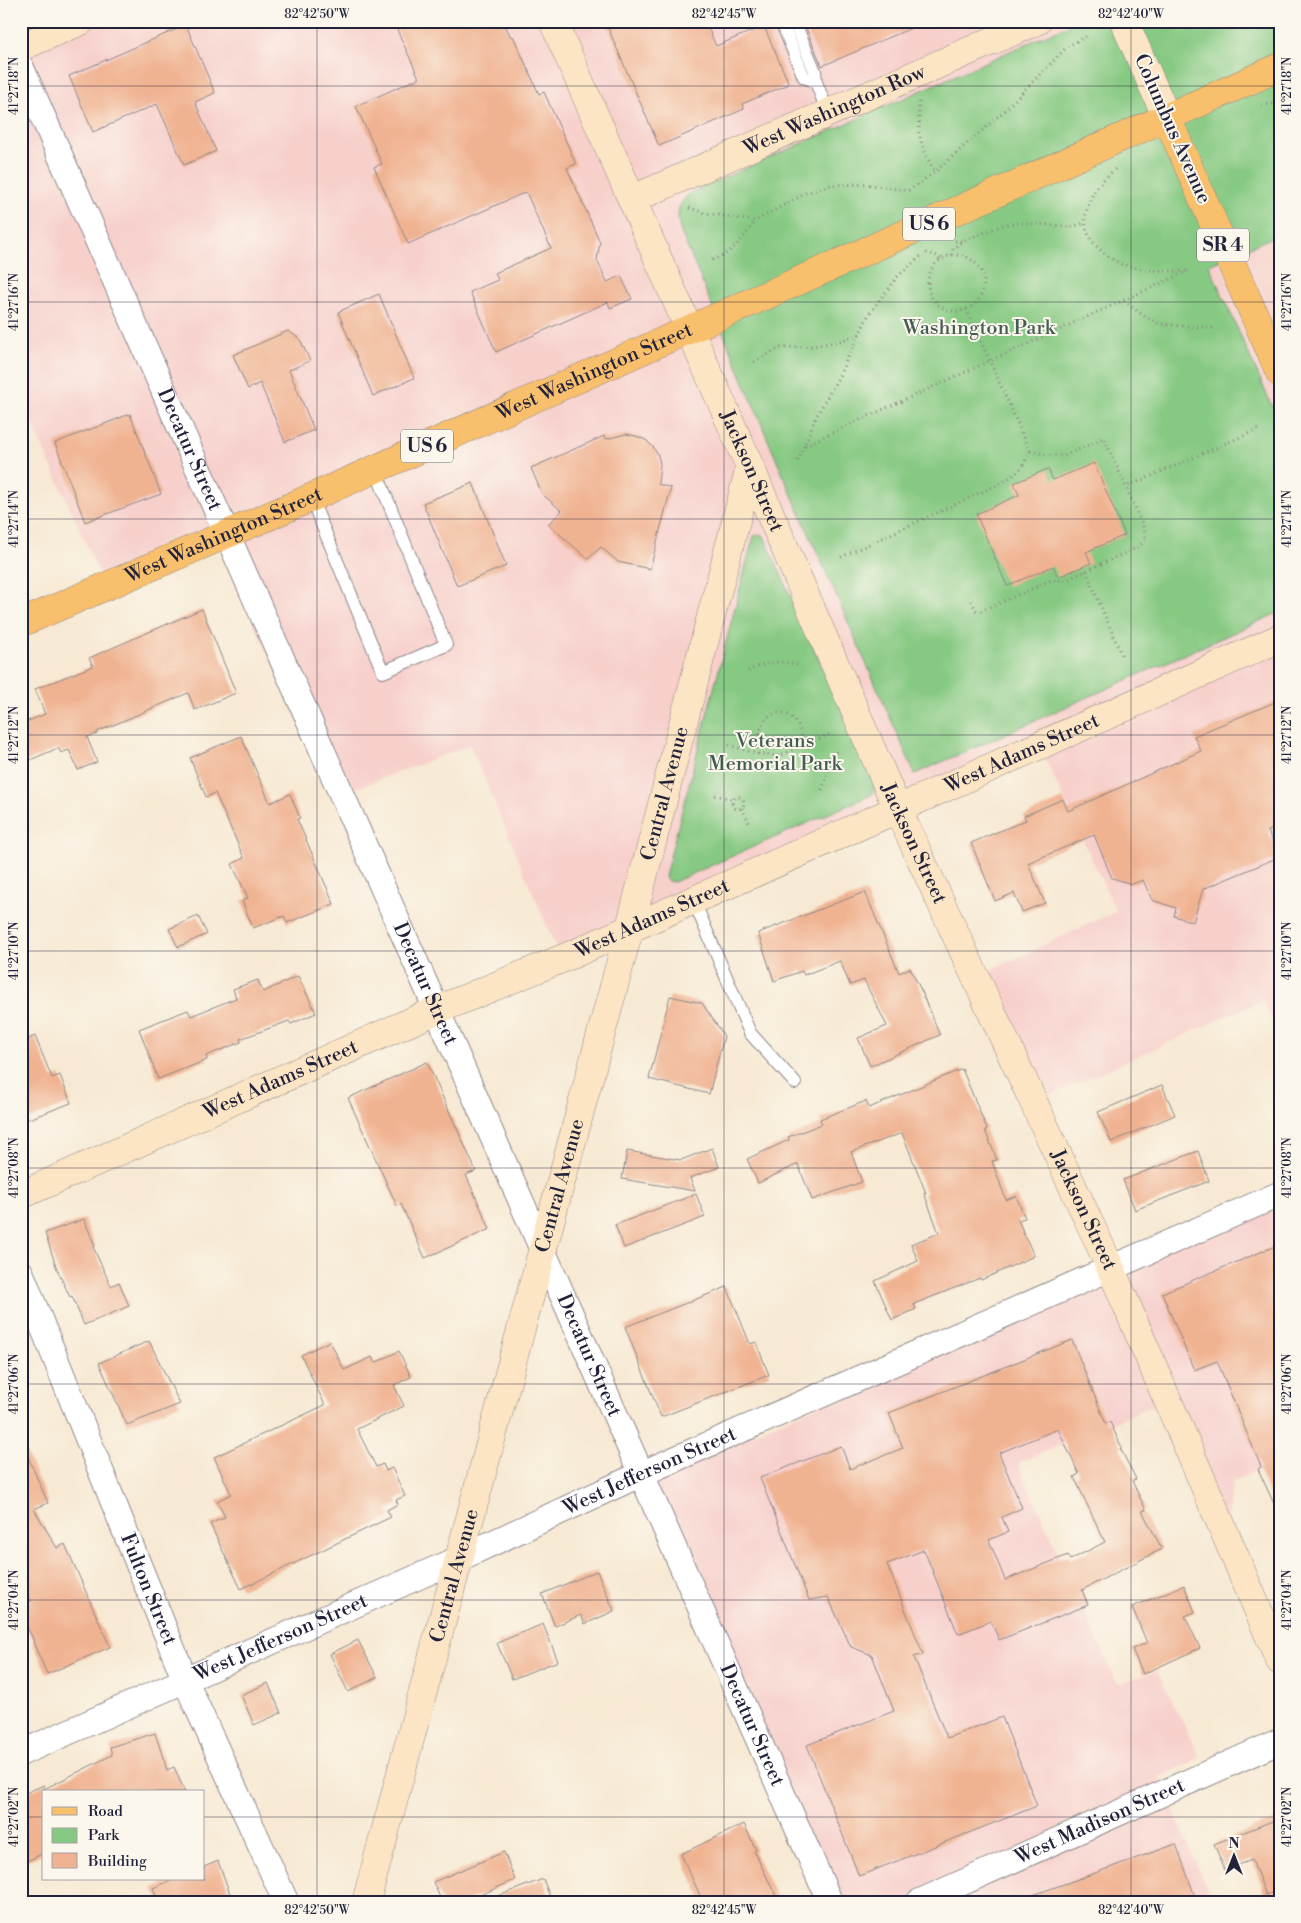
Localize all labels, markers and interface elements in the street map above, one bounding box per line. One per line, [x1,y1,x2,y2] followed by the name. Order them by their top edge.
[284,7,351,22] text: 82°42'50"W
[692,7,757,22] text: 82°42'45"W
[1098,7,1165,22] text: 82°42'40"W
[1128,50,1216,208] street label: Columbus Avenue
[7,57,22,115] text: 41°27'18"N
[1280,57,1295,115] text: 41°27'18"N
[739,59,930,162] street label: West Washington Row
[903,208,955,240] road number: US 6
[1197,228,1249,262] road number: SR 4
[7,273,22,331] text: 41°27'16"N
[1280,273,1295,331] text: 41°27'16"N
[902,316,1057,341] park label: Washington Park
[491,317,696,427] street label: West Washington Street
[152,384,228,515] street label: Decatur Street
[714,405,789,536] street label: Jackson Street
[401,430,453,462] road number: US 6
[121,482,326,589] street label: West Washington Street
[7,490,22,548] text: 41°27'14"N
[1280,490,1295,548] text: 41°27'14"N
[7,706,22,764] text: 41°27'12"N
[1280,706,1295,764] text: 41°27'12"N
[940,708,1103,799] street label: West Adams Street
[635,724,694,863] street label: Central Avenue
[708,729,844,777] park label: Veterans Memorial Park
[875,778,952,908] street label: Jackson Street
[570,873,733,965] street label: West Adams Street
[387,919,463,1049] street label: Decatur Street
[7,922,22,980] text: 41°27'10"N
[1280,922,1295,980] text: 41°27'10"N
[198,1034,362,1125] street label: West Adams Street
[530,1116,590,1255] street label: Central Avenue
[7,1137,22,1199] text: 41°27'08"N
[1280,1137,1295,1199] text: 41°27'08"N
[1044,1145,1122,1274] street label: Jackson Street
[551,1290,627,1421] street label: Decatur Street
[7,1353,22,1415] text: 41°27'06"N
[1280,1353,1295,1415] text: 41°27'06"N
[558,1421,740,1521] street label: West Jefferson Street
[424,1506,484,1645] street label: Central Avenue
[115,1530,182,1649] street label: Fulton Street
[7,1569,22,1630] text: 41°27'04"N
[1280,1569,1295,1630] text: 41°27'04"N
[189,1588,371,1688] street label: West Jefferson Street
[714,1660,790,1790] street label: Decatur Street
[1010,1773,1189,1871] street label: West Madison Street
[7,1787,22,1847] text: 41°27'02"N
[1280,1787,1295,1847] text: 41°27'02"N
[42,1790,205,1880] legend
[88,1802,123,1821] text: Road
[88,1826,120,1845] text: Park
[1208,1830,1258,1880] north arrow
[1228,1835,1240,1853] text: N
[87,1852,147,1871] text: Building
[284,1903,351,1918] text: 82°42'50"W
[692,1903,757,1918] text: 82°42'45"W
[1098,1903,1165,1918] text: 82°42'40"W

